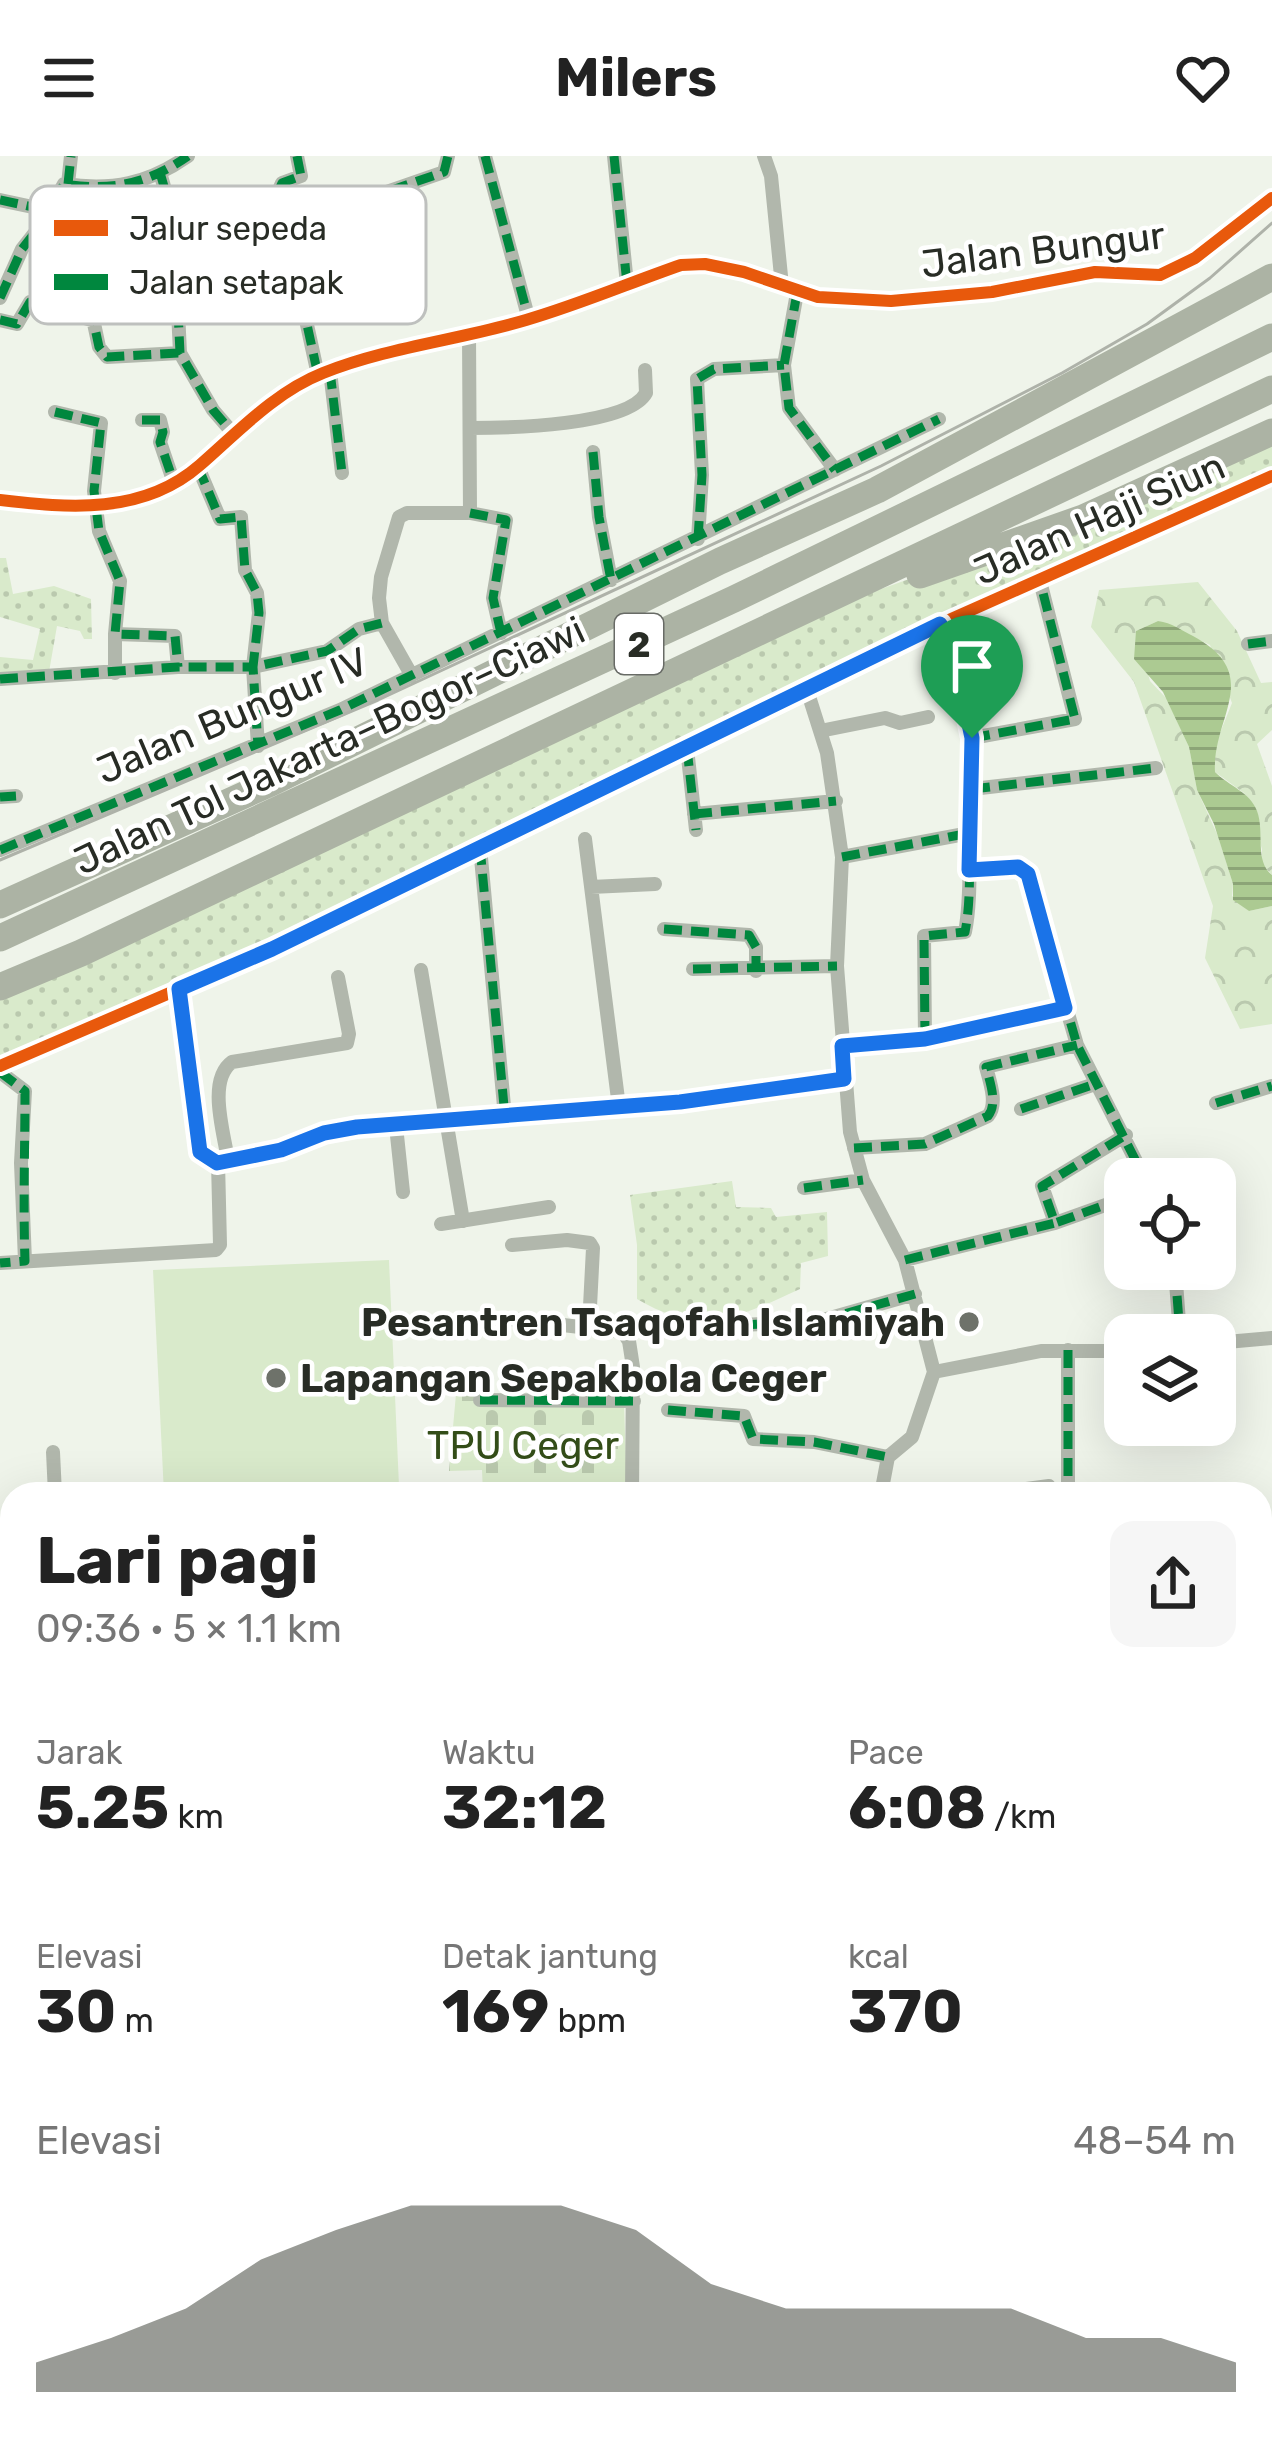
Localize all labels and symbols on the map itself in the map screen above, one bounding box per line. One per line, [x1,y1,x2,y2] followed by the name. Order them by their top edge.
[30,186,426,324] legend
[129,209,327,248] text: Jalur sepeda
[919,212,1168,288] street label: Jalan Bungur
[129,263,344,302] text: Jalan setapak
[967,443,1232,595] street label: Jalan Haji Siun
[67,607,592,885] street label: Jalan Tol Jakarta–Bogor–Ciawi
[615,614,663,674] road number: 2
[921,615,1023,738] pin
[90,638,375,794] street label: Jalan Bungur IV
[361,1300,945,1346] place label: Pesantren Tsaqofah Islamiyah
[956,1309,982,1335] marker: Pesantren Tsaqofah Islamiyah
[300,1356,827,1402] place label: Lapangan Sepakbola Ceger
[263,1365,289,1391] marker: Lapangan Sepakbola Ceger
[427,1423,619,1469] park label: TPU Ceger

